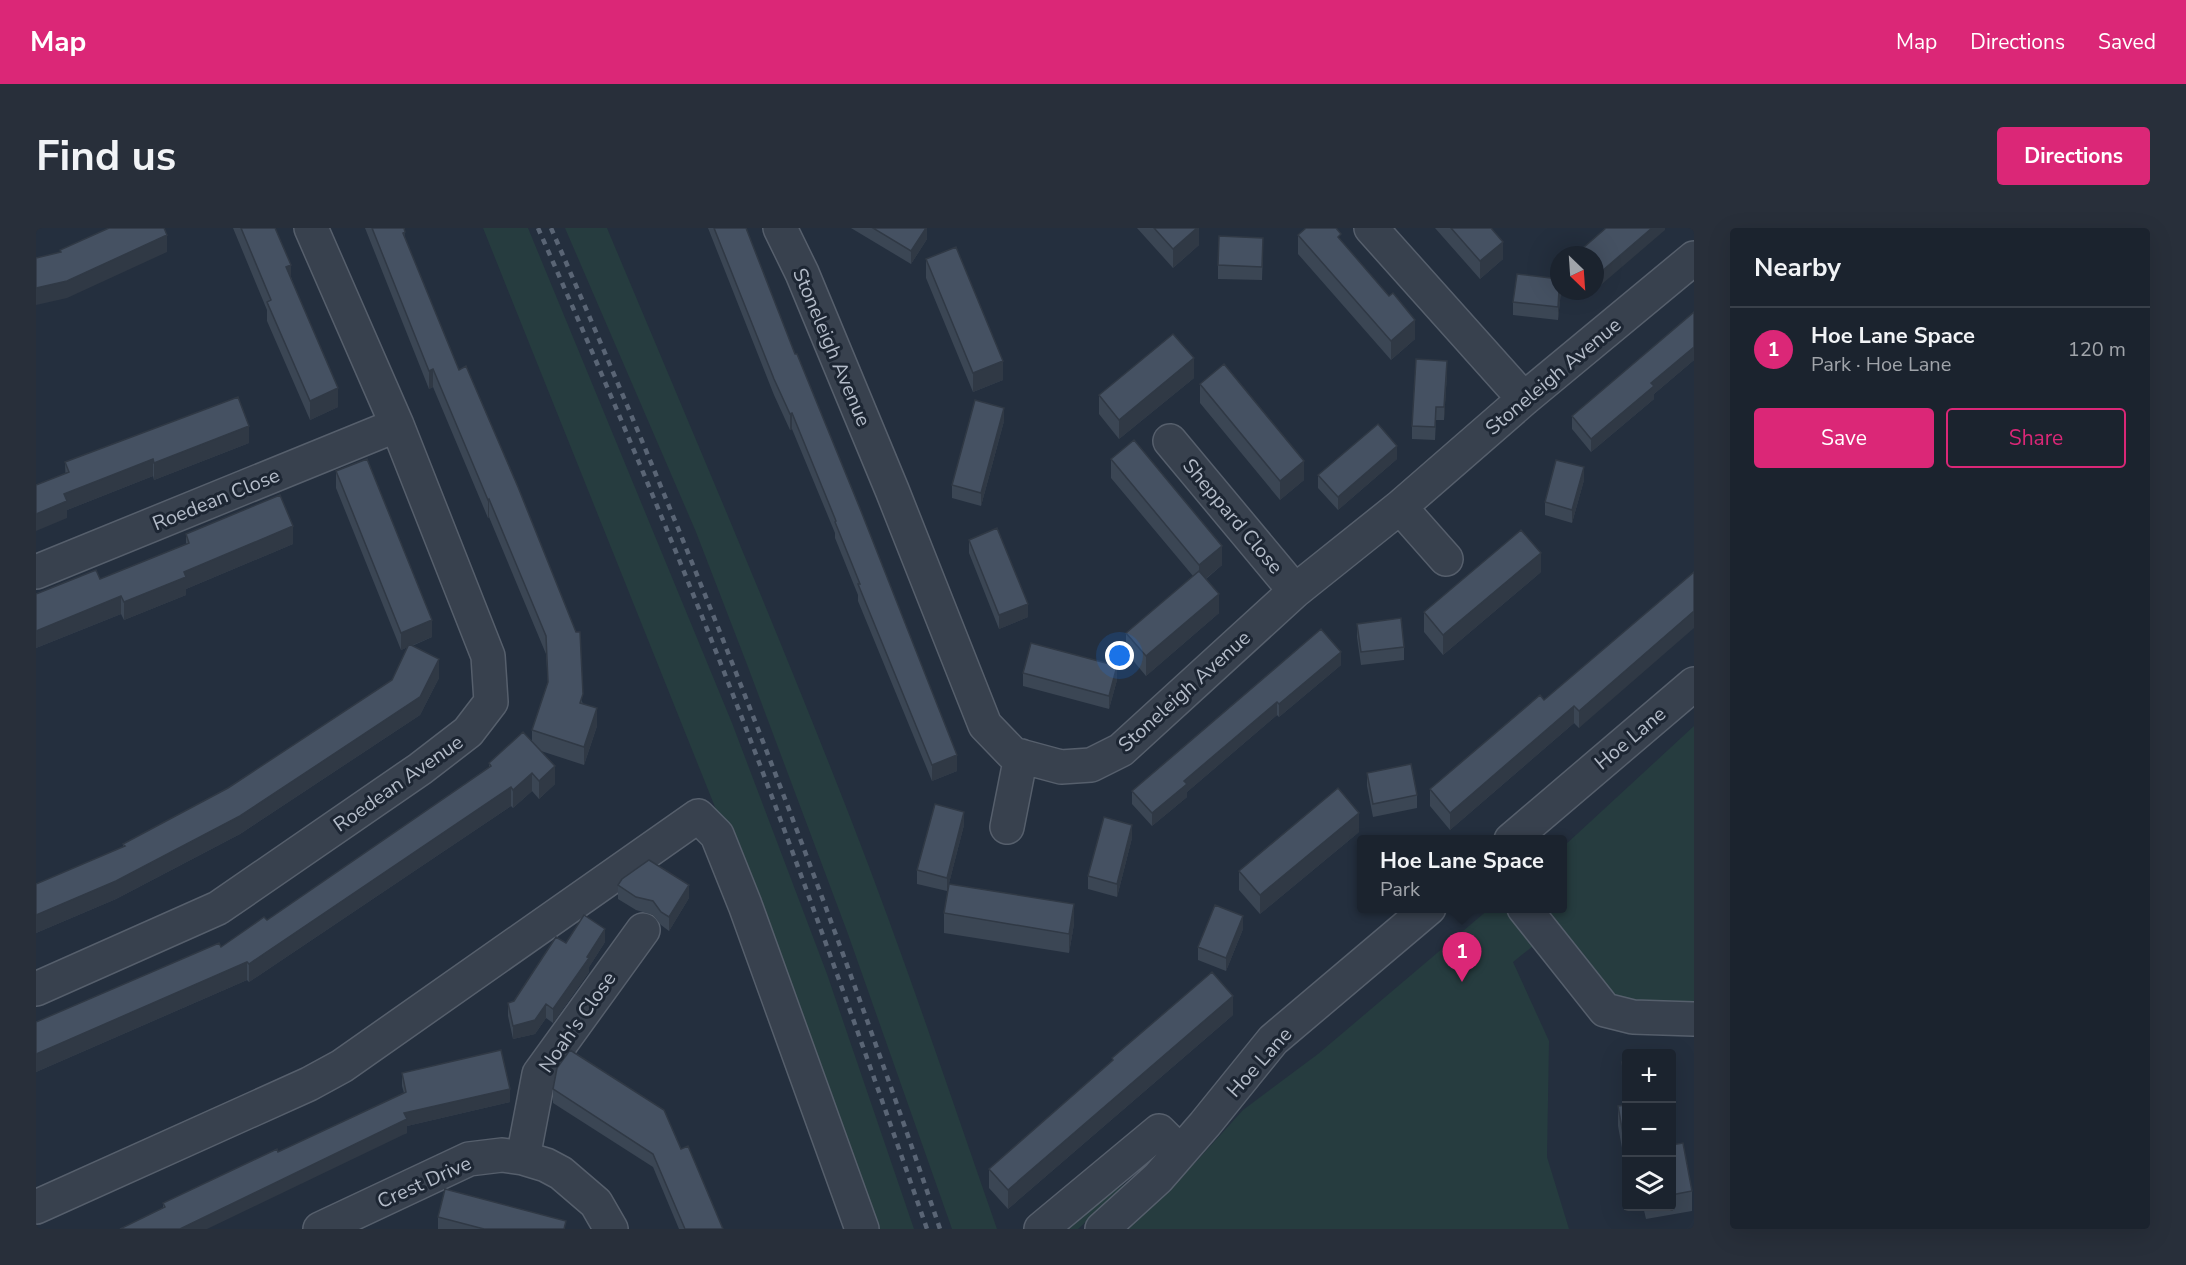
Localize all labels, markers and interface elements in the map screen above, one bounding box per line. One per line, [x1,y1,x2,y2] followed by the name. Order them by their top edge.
[30,23,86,61] text: Map
[1896,28,1937,56] text: Map
[1970,28,2065,56] text: Directions
[2098,28,2156,56] text: Saved
[1997,127,2150,185] button: Directions
[36,128,176,185] text: Find us
[1550,246,1604,300] north arrow
[1754,250,1841,285] text: Nearby
[786,264,877,431] street label: Stoneleigh Avenue
[1480,312,1627,441] street label: Stoneleigh Avenue
[1811,321,1975,351] text: Hoe Lane Space
[1768,336,1780,363] text: 1
[2068,336,2126,363] text: 120 m
[1811,351,1951,378] text: Park · Hoe Lane
[1754,408,1934,468] button: Save
[1946,408,2126,468] button: Share
[1176,453,1289,580] street label: Sheppard Close
[149,462,284,537] street label: Roedean Close
[1112,625,1256,758] street label: Stoneleigh Avenue
[1105,641,1134,670] your location
[1589,701,1672,776] street label: Hoe Lane
[328,729,468,838] street label: Roedean Avenue
[1357,835,1567,913] popup
[1380,846,1544,876] text: Hoe Lane Space
[1380,876,1420,903] text: Park
[1442,932,1482,982] pin: 1
[533,966,622,1078] street label: Noah's Close
[1221,1021,1298,1103] street label: Hoe Lane
[1622,1049,1676,1211] map controls
[1622,1049,1676,1103] button: +
[1622,1103,1676,1157] button: −
[373,1150,475,1215] street label: Crest Drive
[1622,1157,1676,1211] button: layers

